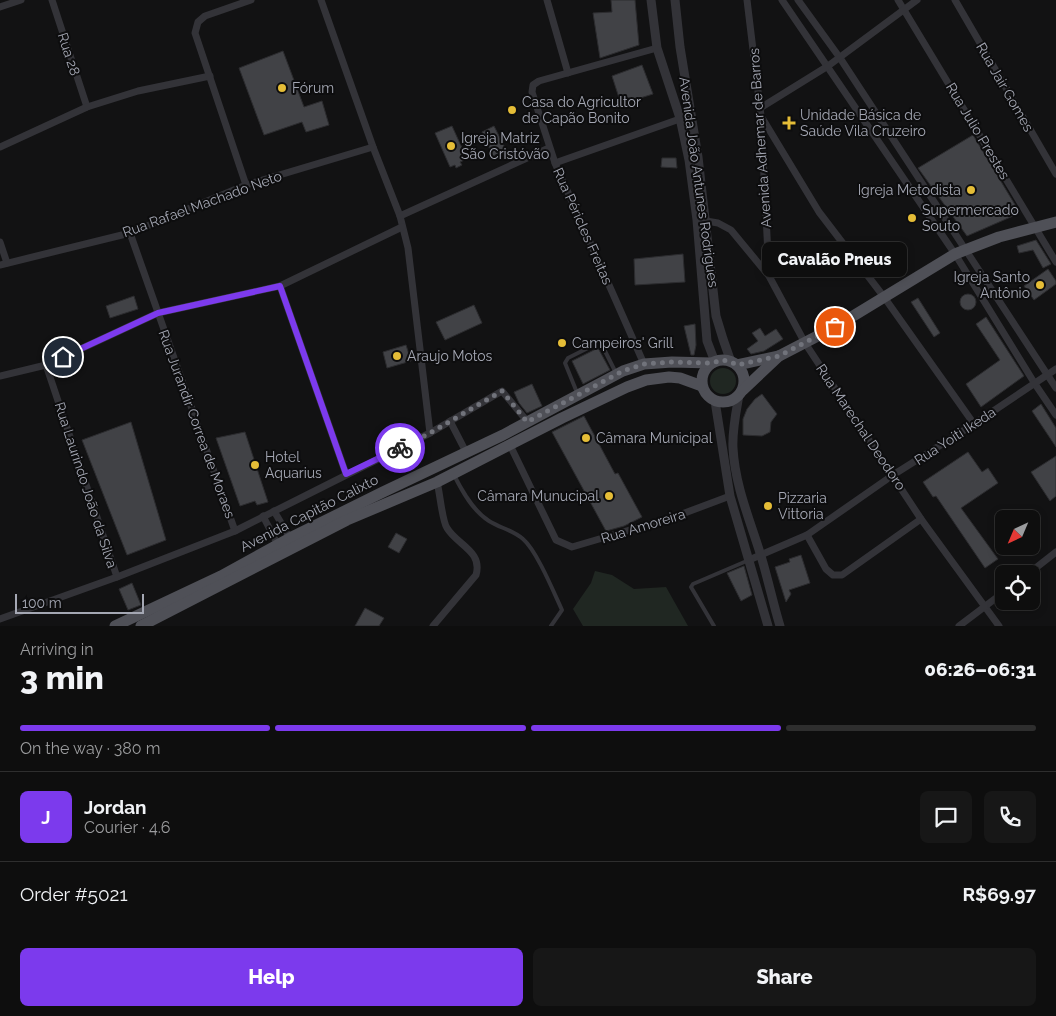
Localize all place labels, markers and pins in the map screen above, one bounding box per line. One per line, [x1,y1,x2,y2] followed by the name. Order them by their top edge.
[292,80,334,96] place label: Fórum
[276,82,288,94] marker: Fórum
[522,94,641,126] place label: Casa do Agricultor de Capão Bonito
[506,104,518,116] marker: Casa do Agricultor de Capão Bonito
[800,107,926,139] place label: Unidade Básica de Saúde Vila Cruzeiro
[782,116,796,130] marker: Unidade Básica de Saúde Vila Cruzeiro
[461,130,549,162] place label: Igreja Matriz São Cristóvão
[445,140,457,152] marker: Igreja Matriz São Cristóvão
[858,182,961,198] place label: Igreja Metodista
[965,184,977,196] marker: Igreja Metodista
[922,202,1019,234] place label: Supermercado Souto
[906,212,918,224] marker: Supermercado Souto
[762,242,908,277] callout: Cavalão Pneus
[954,269,1030,301] place label: Igreja Santo Antônio
[1034,279,1046,291] marker: Igreja Santo Antônio
[814,306,856,348] pin
[572,335,674,351] place label: Campeiros' Grill
[42,336,84,378] pin
[556,337,568,349] marker: Campeiros' Grill
[407,348,493,364] place label: Araujo Motos
[391,350,403,362] marker: Araujo Motos
[596,430,713,446] place label: Câmara Municipal
[580,432,592,444] marker: Câmara Municipal
[265,449,322,481] place label: Hotel Aquarius
[249,459,261,471] marker: Hotel Aquarius
[477,488,599,504] place label: Câmara Munucipal
[603,490,615,502] marker: Câmara Munucipal
[778,490,827,522] place label: Pizzaria Vittoria
[762,500,774,512] marker: Pizzaria Vittoria

